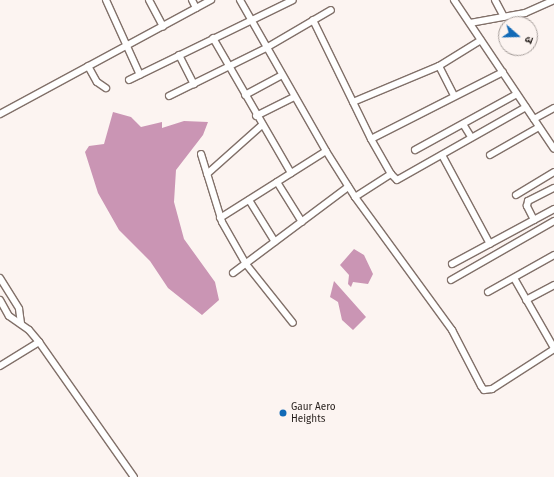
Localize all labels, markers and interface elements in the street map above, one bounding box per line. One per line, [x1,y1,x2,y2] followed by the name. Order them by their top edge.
[498,16,538,56] north arrow
[522,35,536,45] text: उ
[291,401,336,424] place label: Gaur Aero Heights
[278,408,288,418] marker: Gaur Aero Heights

